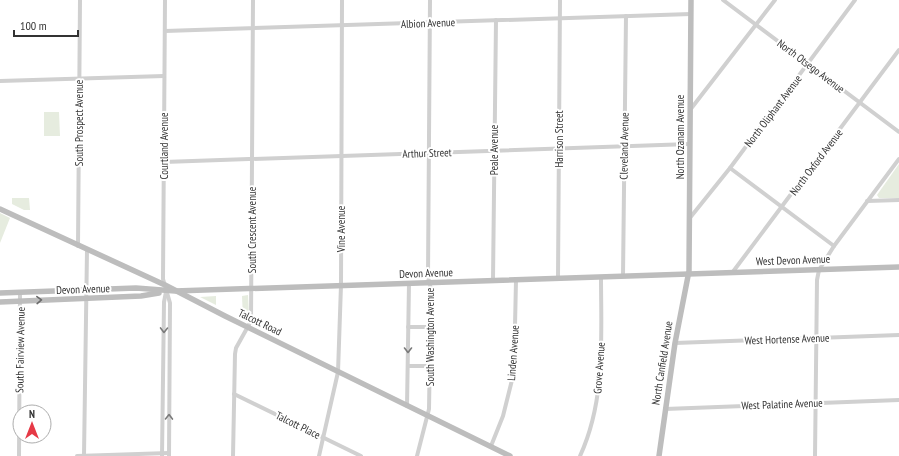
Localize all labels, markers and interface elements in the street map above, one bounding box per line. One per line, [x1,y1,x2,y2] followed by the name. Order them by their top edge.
[14,12,78,38] scale bar
[401,15,456,31] street label: Albion Avenue
[20,18,47,33] text: 100 m
[775,36,848,96] street label: North Otsego Avenue
[741,72,805,150] street label: North Oliphant Avenue
[72,79,86,166] street label: South Prospect Avenue
[673,94,687,179] street label: North Ozanam Avenue
[552,110,566,168] street label: Harrison Street
[157,112,171,179] street label: Courtland Avenue
[616,112,632,180] street label: Cleveland Avenue
[487,124,501,175] street label: Peale Avenue
[786,126,846,198] street label: North Oxford Avenue
[402,145,452,161] street label: Arthur Street
[245,186,259,273] street label: South Crescent Avenue
[334,205,348,253] street label: Vine Avenue
[756,252,831,268] street label: West Devon Avenue
[399,265,454,281] street label: Devon Avenue
[56,281,111,297] street label: Devon Avenue
[423,287,437,386] street label: South Washington Avenue
[36,296,42,304] one-way arrow
[236,305,284,339] street label: Talcott Road
[12,306,28,393] street label: South Fairview Avenue
[648,320,676,406] street label: North Canfield Avenue
[504,324,522,381] street label: Linden Avenue
[160,327,168,333] one-way arrow
[744,331,830,347] street label: West Hortense Avenue
[590,341,608,394] street label: Grove Avenue
[404,347,412,353] one-way arrow
[741,396,823,412] street label: West Palatine Avenue
[12,404,52,444] north arrow
[29,407,35,421] text: N
[273,408,323,442] street label: Talcott Place
[165,414,173,420] one-way arrow

